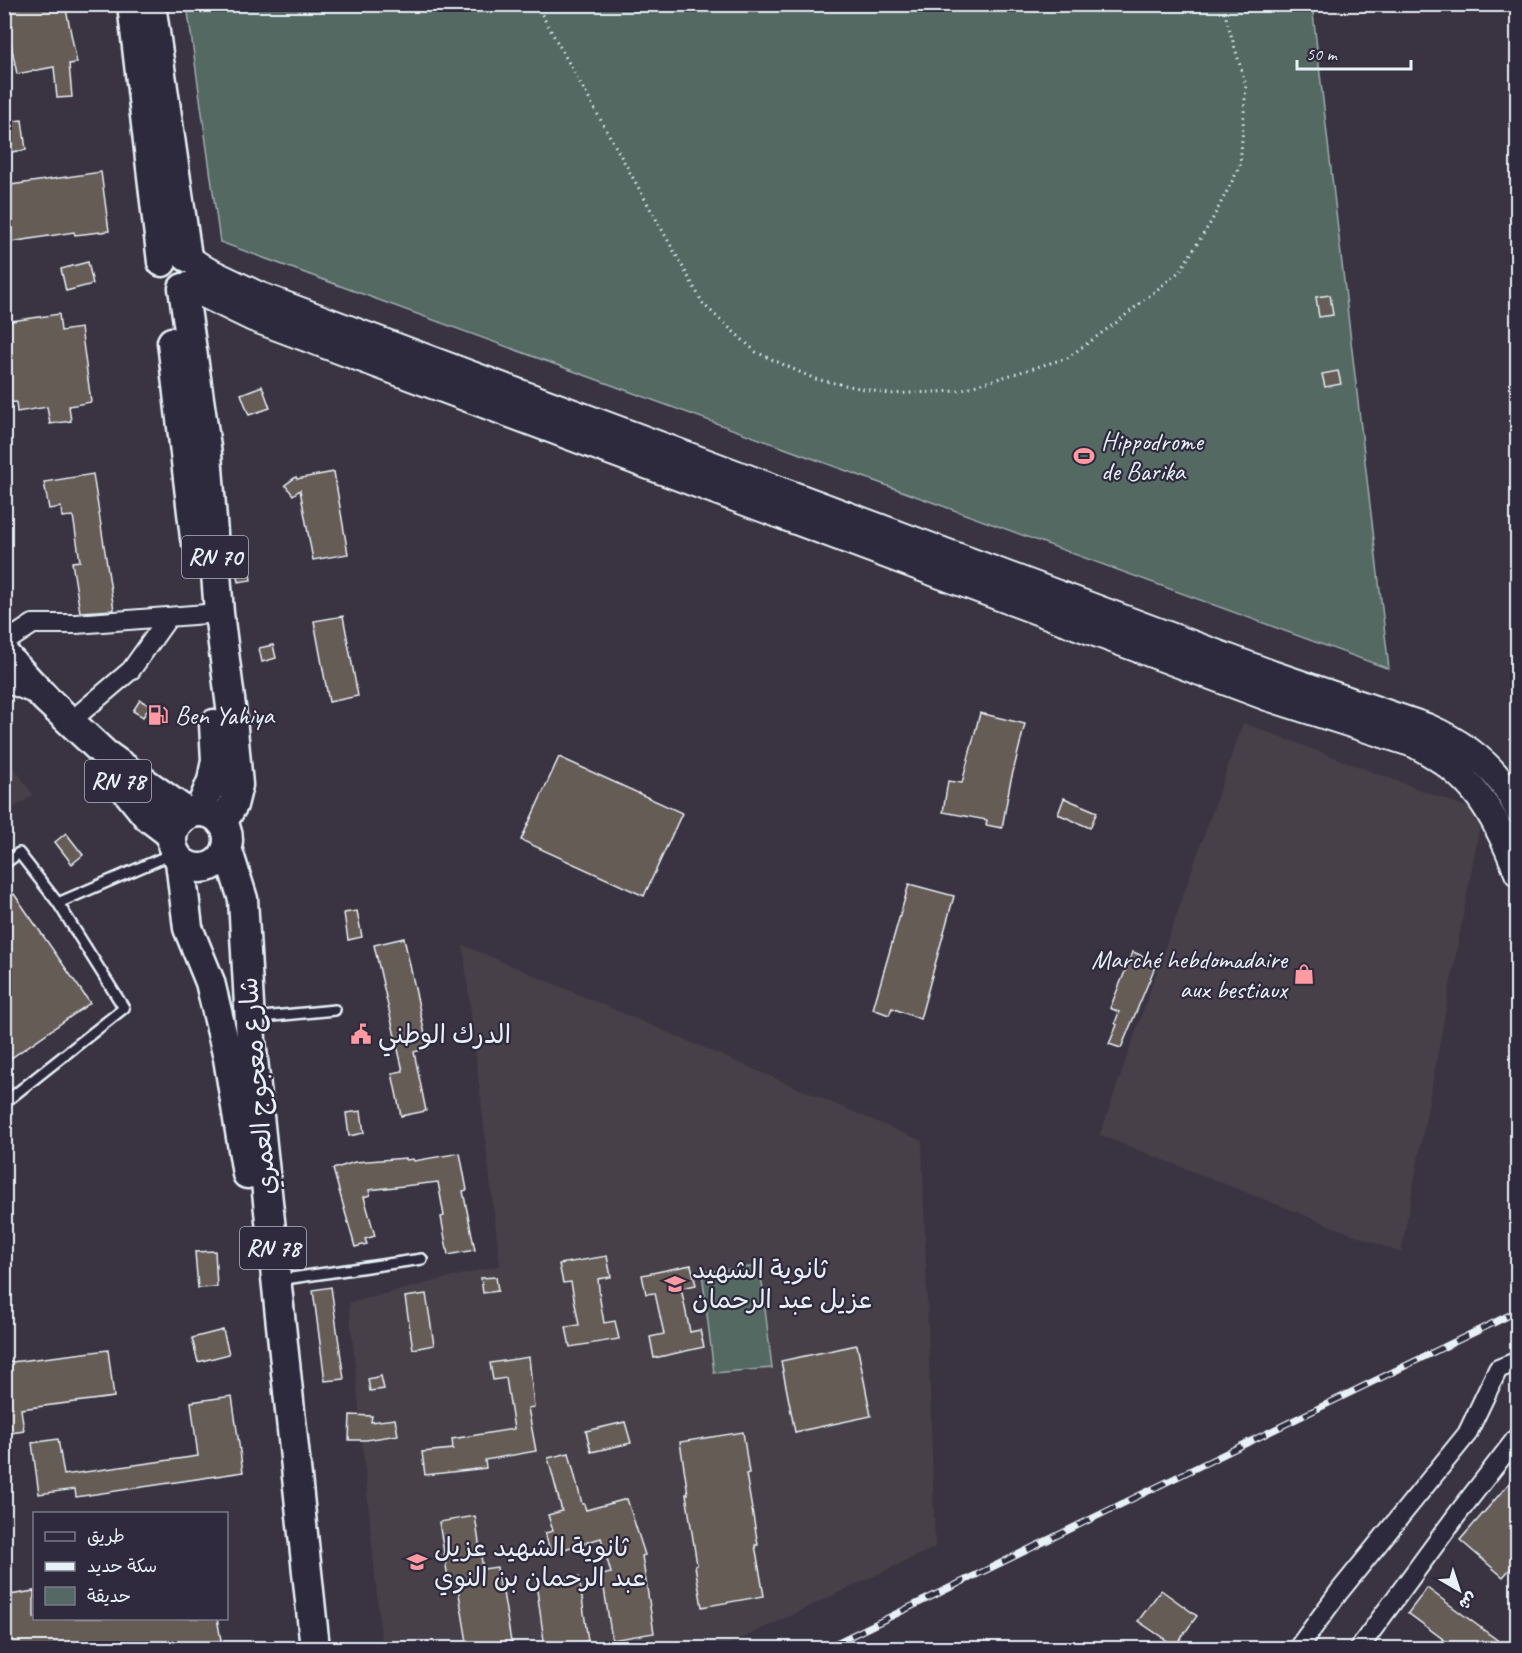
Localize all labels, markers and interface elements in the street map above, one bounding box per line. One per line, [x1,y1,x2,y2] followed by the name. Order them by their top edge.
[1297,33,1411,71] scale bar
[1306,43,1339,65] text: 50 m
[1101,425,1205,488] place label: Hippodrome de Barika
[1072,444,1096,468] sports icon: Hippodrome de Barika
[182,536,248,578] road number: RN 70
[175,699,275,732] place label: Ben Yahiya
[146,703,170,727] fuel station icon: Ben Yahiya
[85,760,151,802] road number: RN 78
[1091,943,1289,1006] place label: Marché hebdomadaire aux bestiaux
[1292,962,1316,986] shop icon: Marché hebdomadaire aux bestiaux
[232,976,285,1196] street label: شارع معجوج العمري
[378,1018,511,1057] place label: الدرك الوطني
[349,1022,373,1046] public building icon: الدرك الوطني
[240,1227,306,1269] road number: RN 78
[692,1253,872,1316] place label: ثانوية الشهيد عزيل عبد الرحمان
[663,1272,687,1296] school or university icon: ثانوية الشهيد عزيل عبد الرحمان
[33,1512,228,1620] legend
[87,1525,125,1547] text: طريق
[434,1531,646,1596] place label: ثانوية الشهيد عزيل عبد الرحمان بن النوي
[405,1550,429,1574] school or university icon: ثانوية الشهيد عزيل عبد الرحمان بن النوي
[87,1555,157,1577] text: سكة حديد
[1429,1560,1489,1620] north arrow
[87,1585,131,1607] text: حديقة
[1455,1588,1481,1614] text: ش

